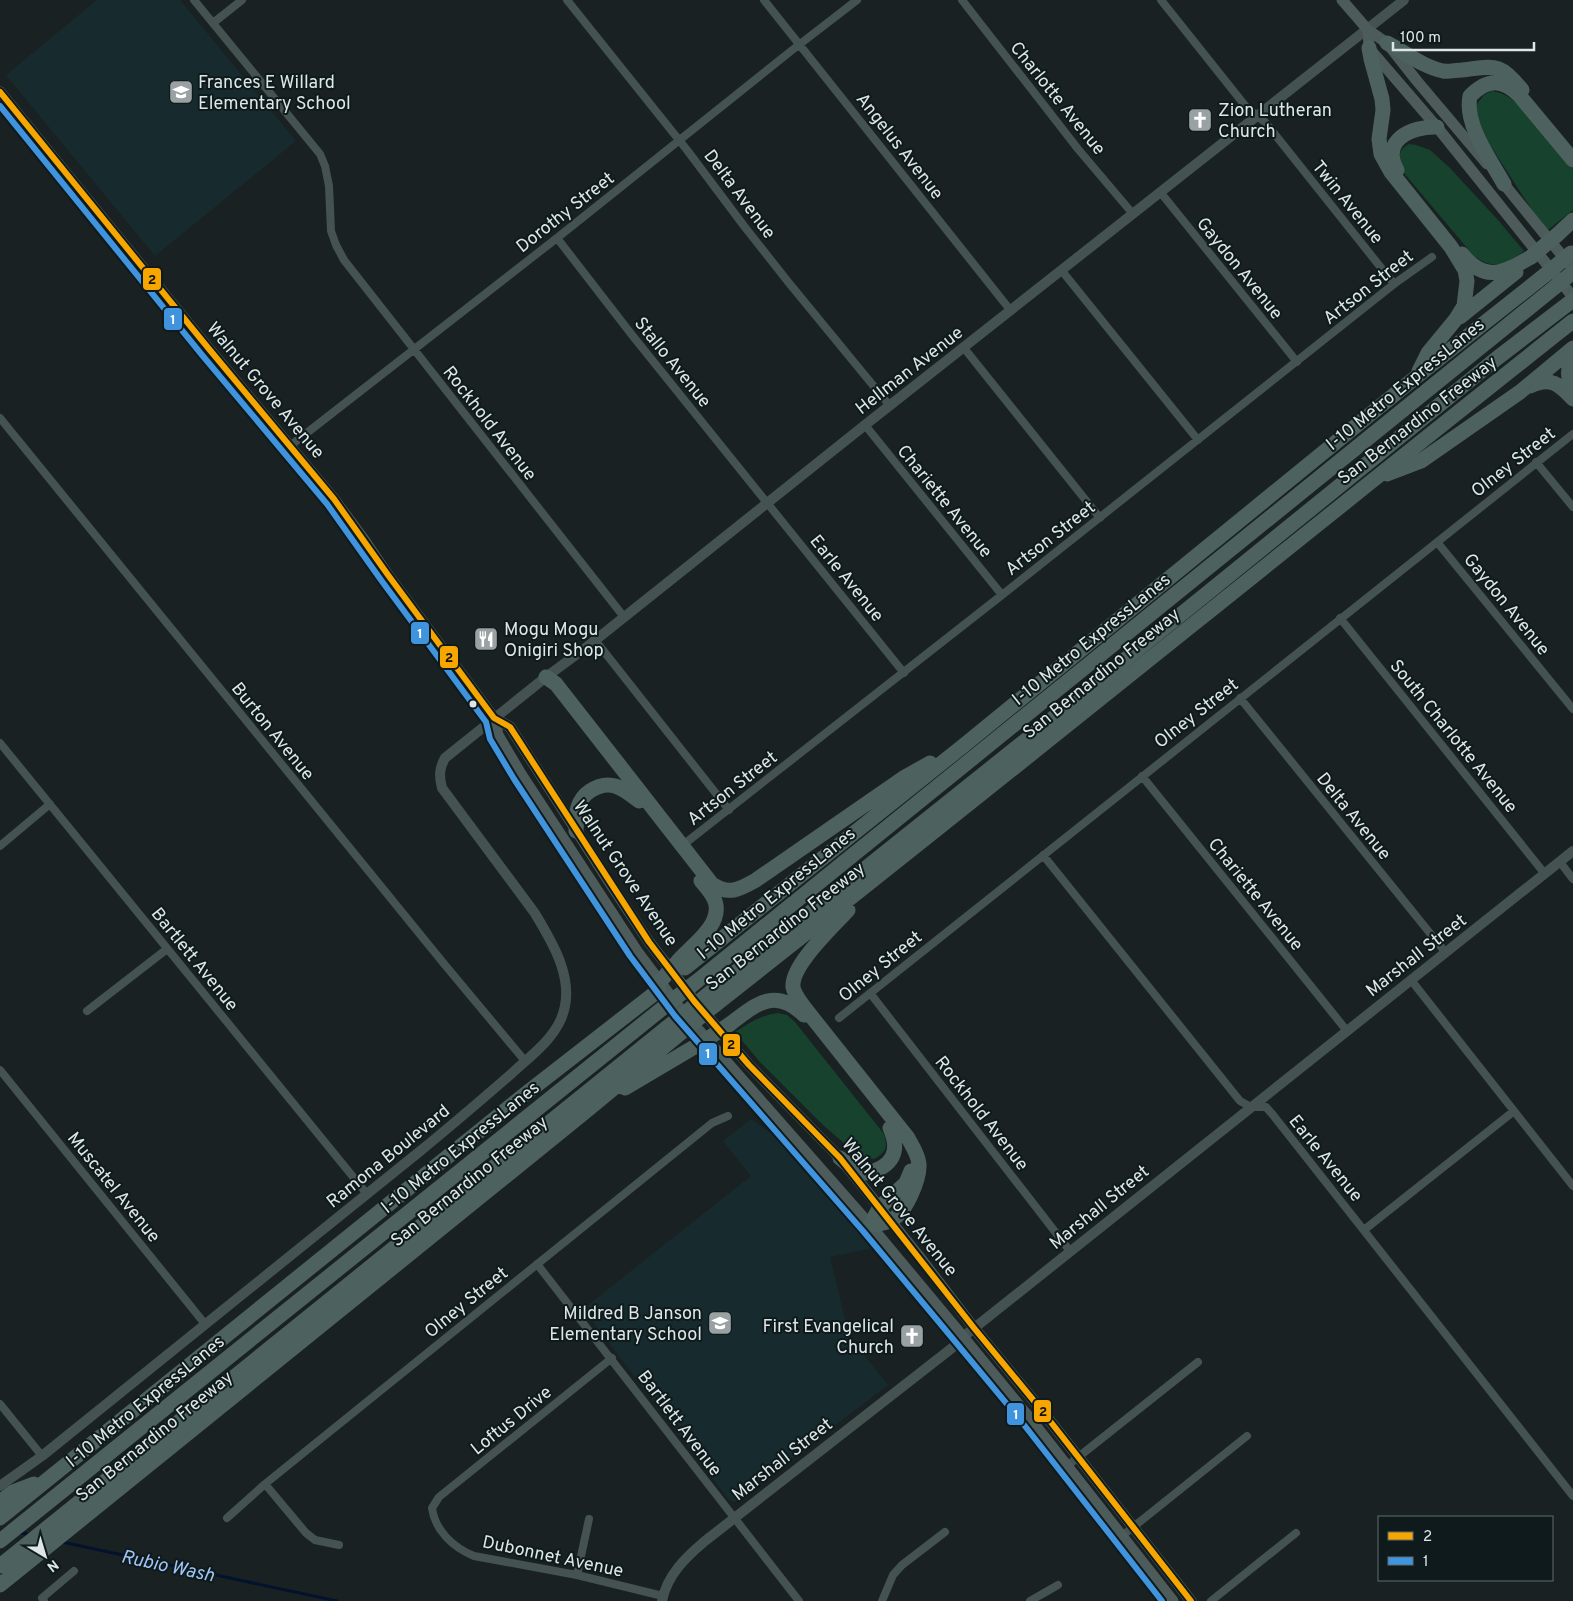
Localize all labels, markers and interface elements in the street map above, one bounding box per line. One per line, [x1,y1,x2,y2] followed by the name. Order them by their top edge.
[1393,20,1534,52] scale bar
[1400,29,1441,48] text: 100 m
[1004,37,1110,160] street label: Charlotte Avenue
[198,72,351,116] place label: Frances E Willard Elementary School
[168,79,194,105] school or university icon: Frances E Willard Elementary School
[850,89,948,205] street label: Angelus Avenue
[1218,100,1332,144] place label: Zion Lutheran Church
[1187,107,1213,133] church icon: Zion Lutheran Church
[698,146,780,244] street label: Delta Avenue
[1306,156,1388,249] street label: Twin Avenue
[512,168,620,259] street label: Dorothy Street
[1191,213,1287,325] street label: Gaydon Avenue
[1319,246,1419,331] street label: Artson Street
[142,267,162,291] line badge: 2
[148,272,156,289] text: 2
[163,307,183,331] line badge: 1
[170,312,176,329] text: 1
[628,313,715,413] street label: Stallo Avenue
[1322,314,1490,456] street label: I-10 Metro ExpressLanes
[201,318,329,464] street label: Walnut Grove Avenue
[851,322,968,420] street label: Hellman Avenue
[1334,352,1502,491] street label: San Bernardino Freeway
[437,362,541,486] street label: Rockhold Avenue
[1467,423,1561,503] street label: Olney Street
[891,441,997,563] street label: Chariette Avenue
[1001,497,1101,582] street label: Artson Street
[804,531,888,627] street label: Earle Avenue
[1458,549,1554,661] street label: Gaydon Avenue
[1008,569,1176,711] street label: I-10 Metro ExpressLanes
[1019,604,1185,745] street label: San Bernardino Freeway
[504,619,604,663] place label: Mogu Mogu Onigiri Shop
[410,621,430,645] line badge: 1
[417,626,423,643] text: 1
[473,626,499,652] restaurant icon: Mogu Mogu Onigiri Shop
[439,645,459,669] line badge: 2
[445,650,453,667] text: 2
[1384,655,1522,818] street label: South Charlotte Avenue
[1150,674,1244,754] street label: Olney Street
[225,678,318,786] street label: Burton Avenue
[468,699,478,709] unlabelled marker
[683,747,783,832] street label: Artson Street
[1310,768,1395,865] street label: Delta Avenue
[567,796,682,951] street label: Walnut Grove Avenue
[693,823,861,965] street label: I-10 Metro ExpressLanes
[1202,834,1308,956] street label: Chariette Avenue
[702,858,870,997] street label: San Bernardino Freeway
[145,903,243,1016] street label: Bartlett Avenue
[1362,910,1472,1003] street label: Marshall Street
[834,926,927,1008] street label: Olney Street
[722,1033,741,1057] line badge: 2
[727,1037,735,1054] text: 2
[698,1042,718,1066] line badge: 1
[705,1046,711,1063] text: 1
[929,1052,1033,1176] street label: Rockhold Avenue
[377,1077,545,1219] street label: I-10 Metro ExpressLanes
[323,1100,455,1214] street label: Ramona Boulevard
[1283,1111,1367,1207] street label: Earle Avenue
[387,1112,553,1253] street label: San Bernardino Freeway
[61,1128,164,1248] street label: Muscatel Avenue
[836,1134,962,1282] street label: Walnut Grove Avenue
[1045,1161,1155,1255] street label: Marshall Street
[420,1262,513,1344] street label: Olney Street
[549,1303,702,1347] place label: Mildred B Janson Elementary School
[707,1310,733,1336] school or university icon: Mildred B Janson Elementary School
[762,1316,894,1360] place label: First Evangelical Church
[899,1323,925,1349] church icon: First Evangelical Church
[62,1331,230,1473] street label: I-10 Metro ExpressLanes
[632,1366,726,1481] street label: Bartlett Avenue
[72,1367,238,1508] street label: San Bernardino Freeway
[467,1381,557,1461] street label: Loftus Drive
[1033,1399,1052,1423] line badge: 2
[1006,1402,1025,1426] line badge: 1
[1039,1404,1047,1421] text: 2
[1013,1407,1019,1424] text: 1
[728,1414,838,1507] street label: Marshall Street
[1378,1516,1553,1581] legend
[1423,1528,1432,1547] text: 2
[20,1531,70,1581] north arrow
[480,1531,625,1584] street label: Dubonnet Avenue
[119,1545,217,1589] water label: Rubio Wash
[1423,1553,1429,1572] text: 1
[43,1555,61,1575] text: N

